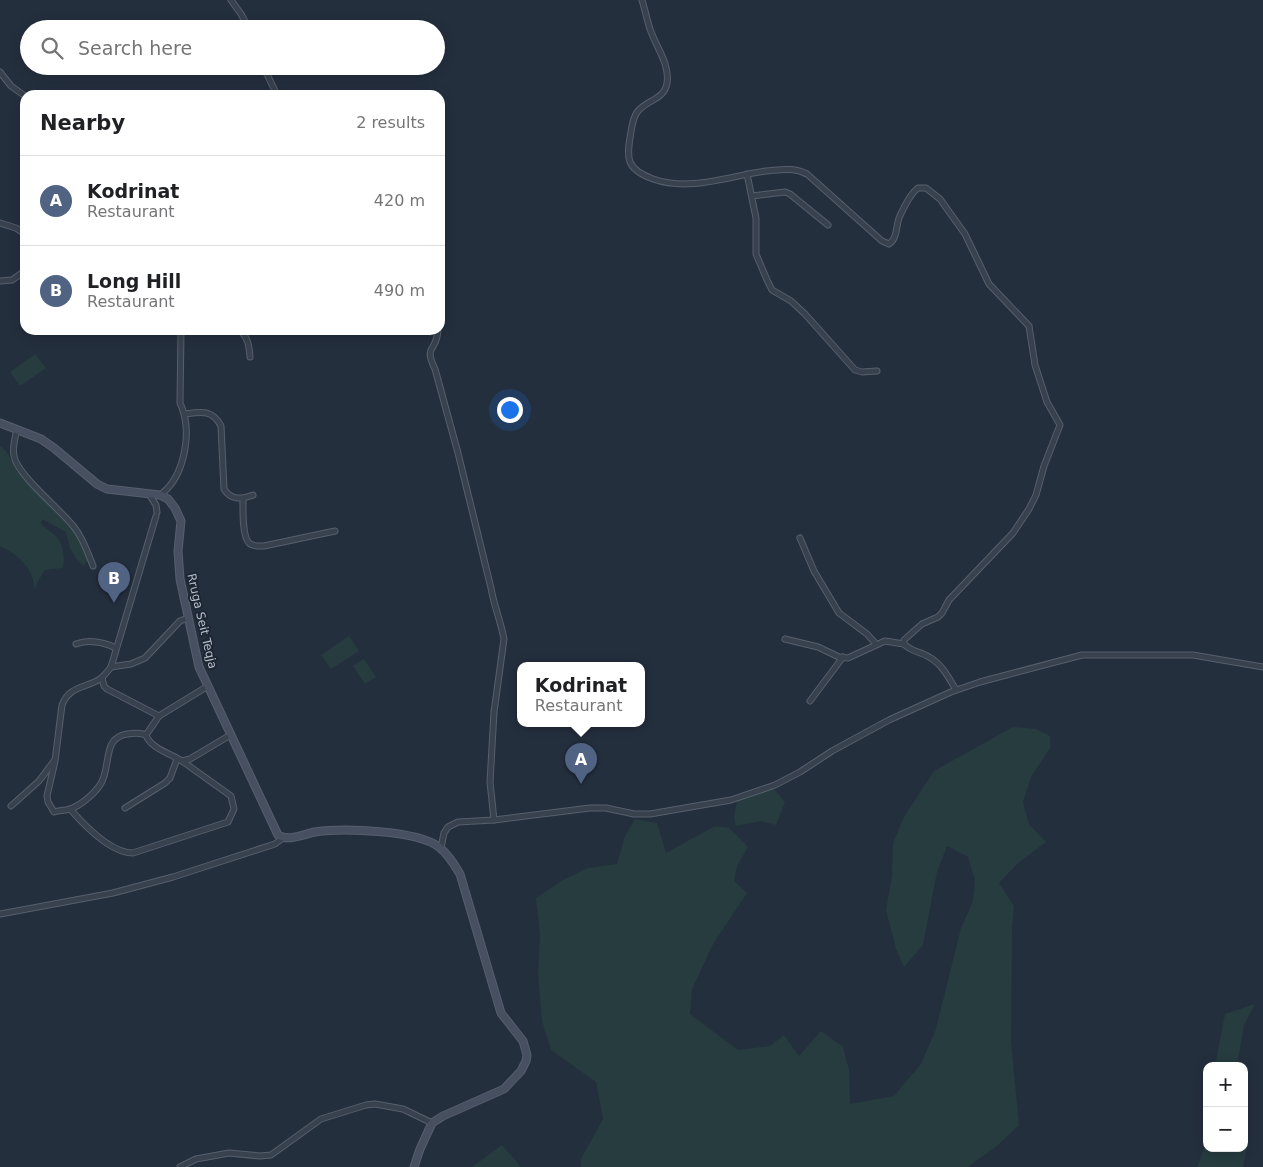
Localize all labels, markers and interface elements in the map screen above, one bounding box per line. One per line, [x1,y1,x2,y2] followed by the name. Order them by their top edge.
[20,20,445,75] search box
[38,34,66,62] icon: search
[78,37,192,59] text: Search here
[40,111,125,135] text: Nearby
[356,113,425,132] text: 2 results
[87,180,179,202] text: Kodrinat
[50,191,62,210] text: A
[374,191,425,210] text: 420 m
[87,202,175,221] text: Restaurant
[87,270,181,292] text: Long Hill
[50,281,62,300] text: B
[374,281,425,300] text: 490 m
[87,292,175,311] text: Restaurant
[497,397,523,423] your location
[98,562,130,603] pin: B
[184,572,220,670] street label: Rruga Seit Teqja
[517,662,645,727] popup
[535,674,627,696] text: Kodrinat
[535,696,622,715] text: Restaurant
[565,743,597,784] pin: A
[1203,1062,1248,1152] map controls
[1203,1062,1248,1107] button: +
[1203,1107,1248,1152] button: −

